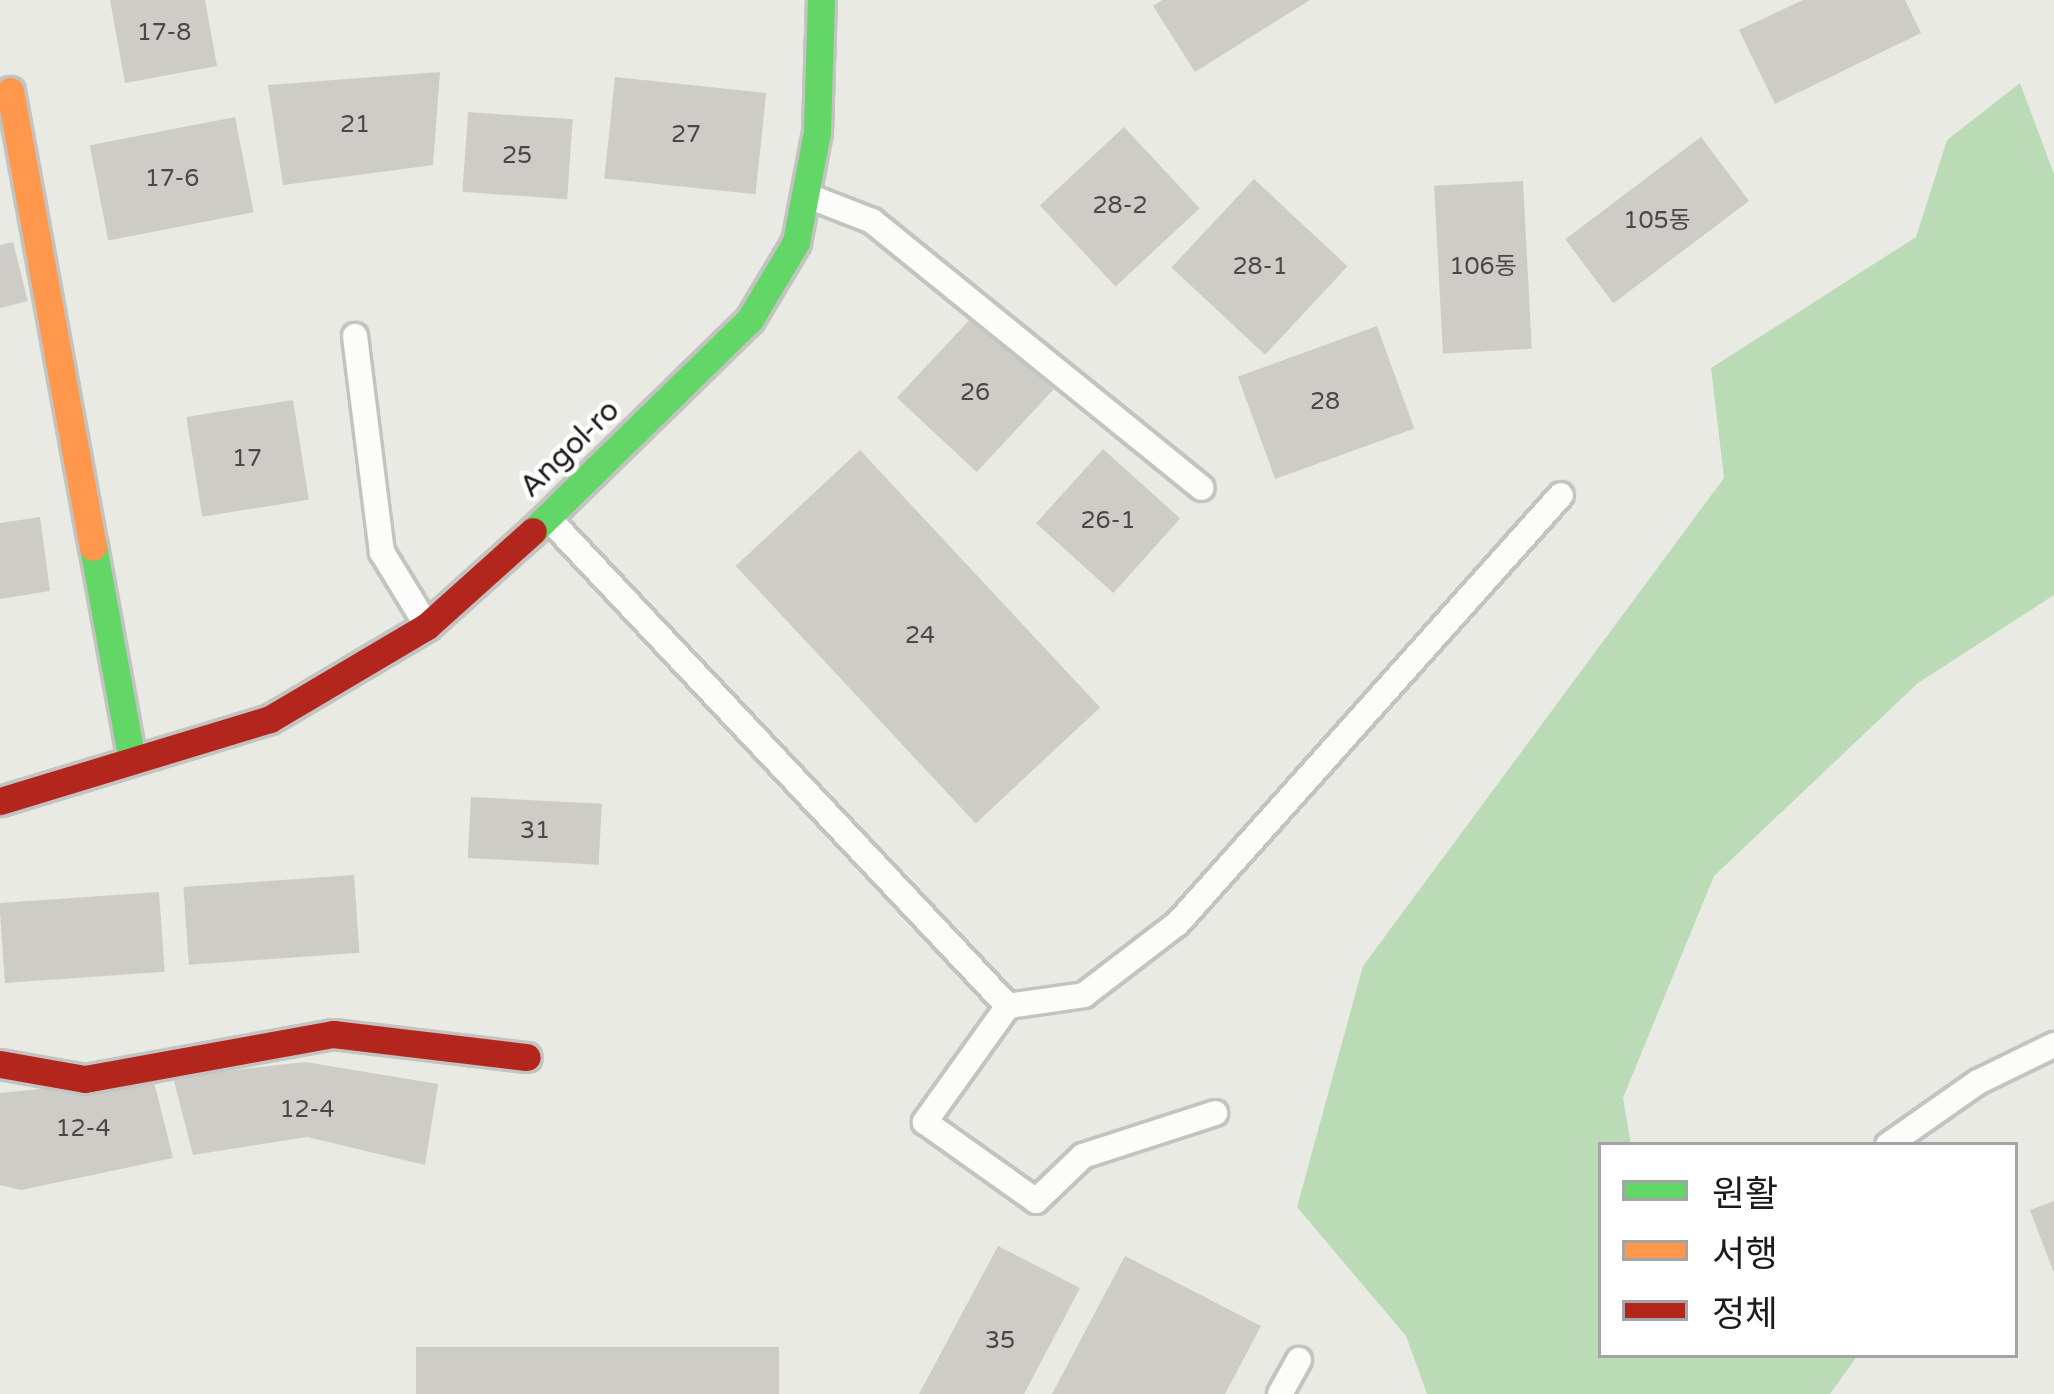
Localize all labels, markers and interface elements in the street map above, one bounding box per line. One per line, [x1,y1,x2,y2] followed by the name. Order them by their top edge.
[137,19,191,47] house number: 17-8
[340,111,370,139] house number: 21
[671,121,701,149] house number: 27
[502,142,532,170] house number: 25
[145,165,199,193] house number: 17-6
[1092,192,1148,220] house number: 28-2
[1623,207,1691,235] house number: 105동
[1232,253,1288,281] house number: 28-1
[1449,253,1517,281] house number: 106동
[960,379,990,407] house number: 26
[1310,388,1340,416] house number: 28
[513,393,627,505] street label: Angol-ro
[232,445,262,473] house number: 17
[1080,507,1136,535] house number: 26-1
[905,622,935,650] house number: 24
[520,817,550,845] house number: 31
[279,1096,335,1124] house number: 12-4
[55,1115,111,1143] house number: 12-4
[1598,1142,2018,1358] legend
[1712,1173,1778,1216] text: 원활
[1712,1233,1778,1276] text: 서행
[1712,1293,1778,1336] text: 정체
[985,1327,1015,1355] house number: 35

